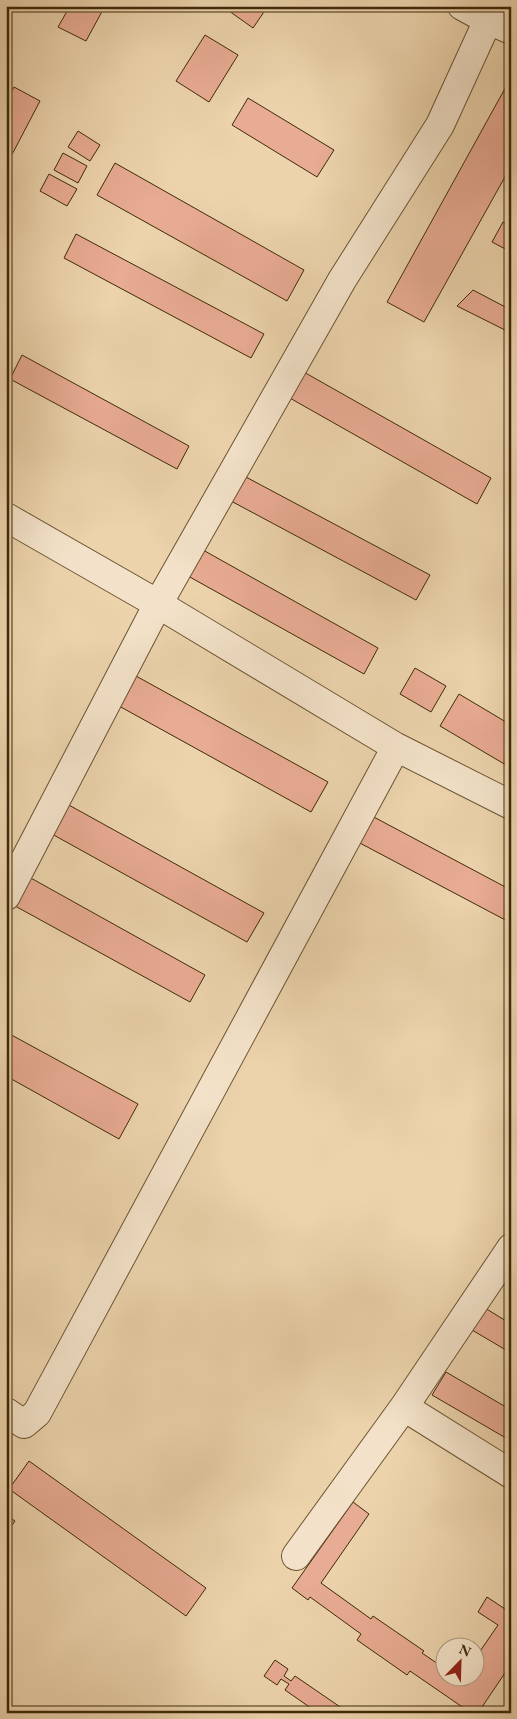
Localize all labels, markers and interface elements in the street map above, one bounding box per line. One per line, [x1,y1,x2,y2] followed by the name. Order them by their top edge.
[434,1636,484,1686] north arrow
[456,1640,474,1661] text: N

